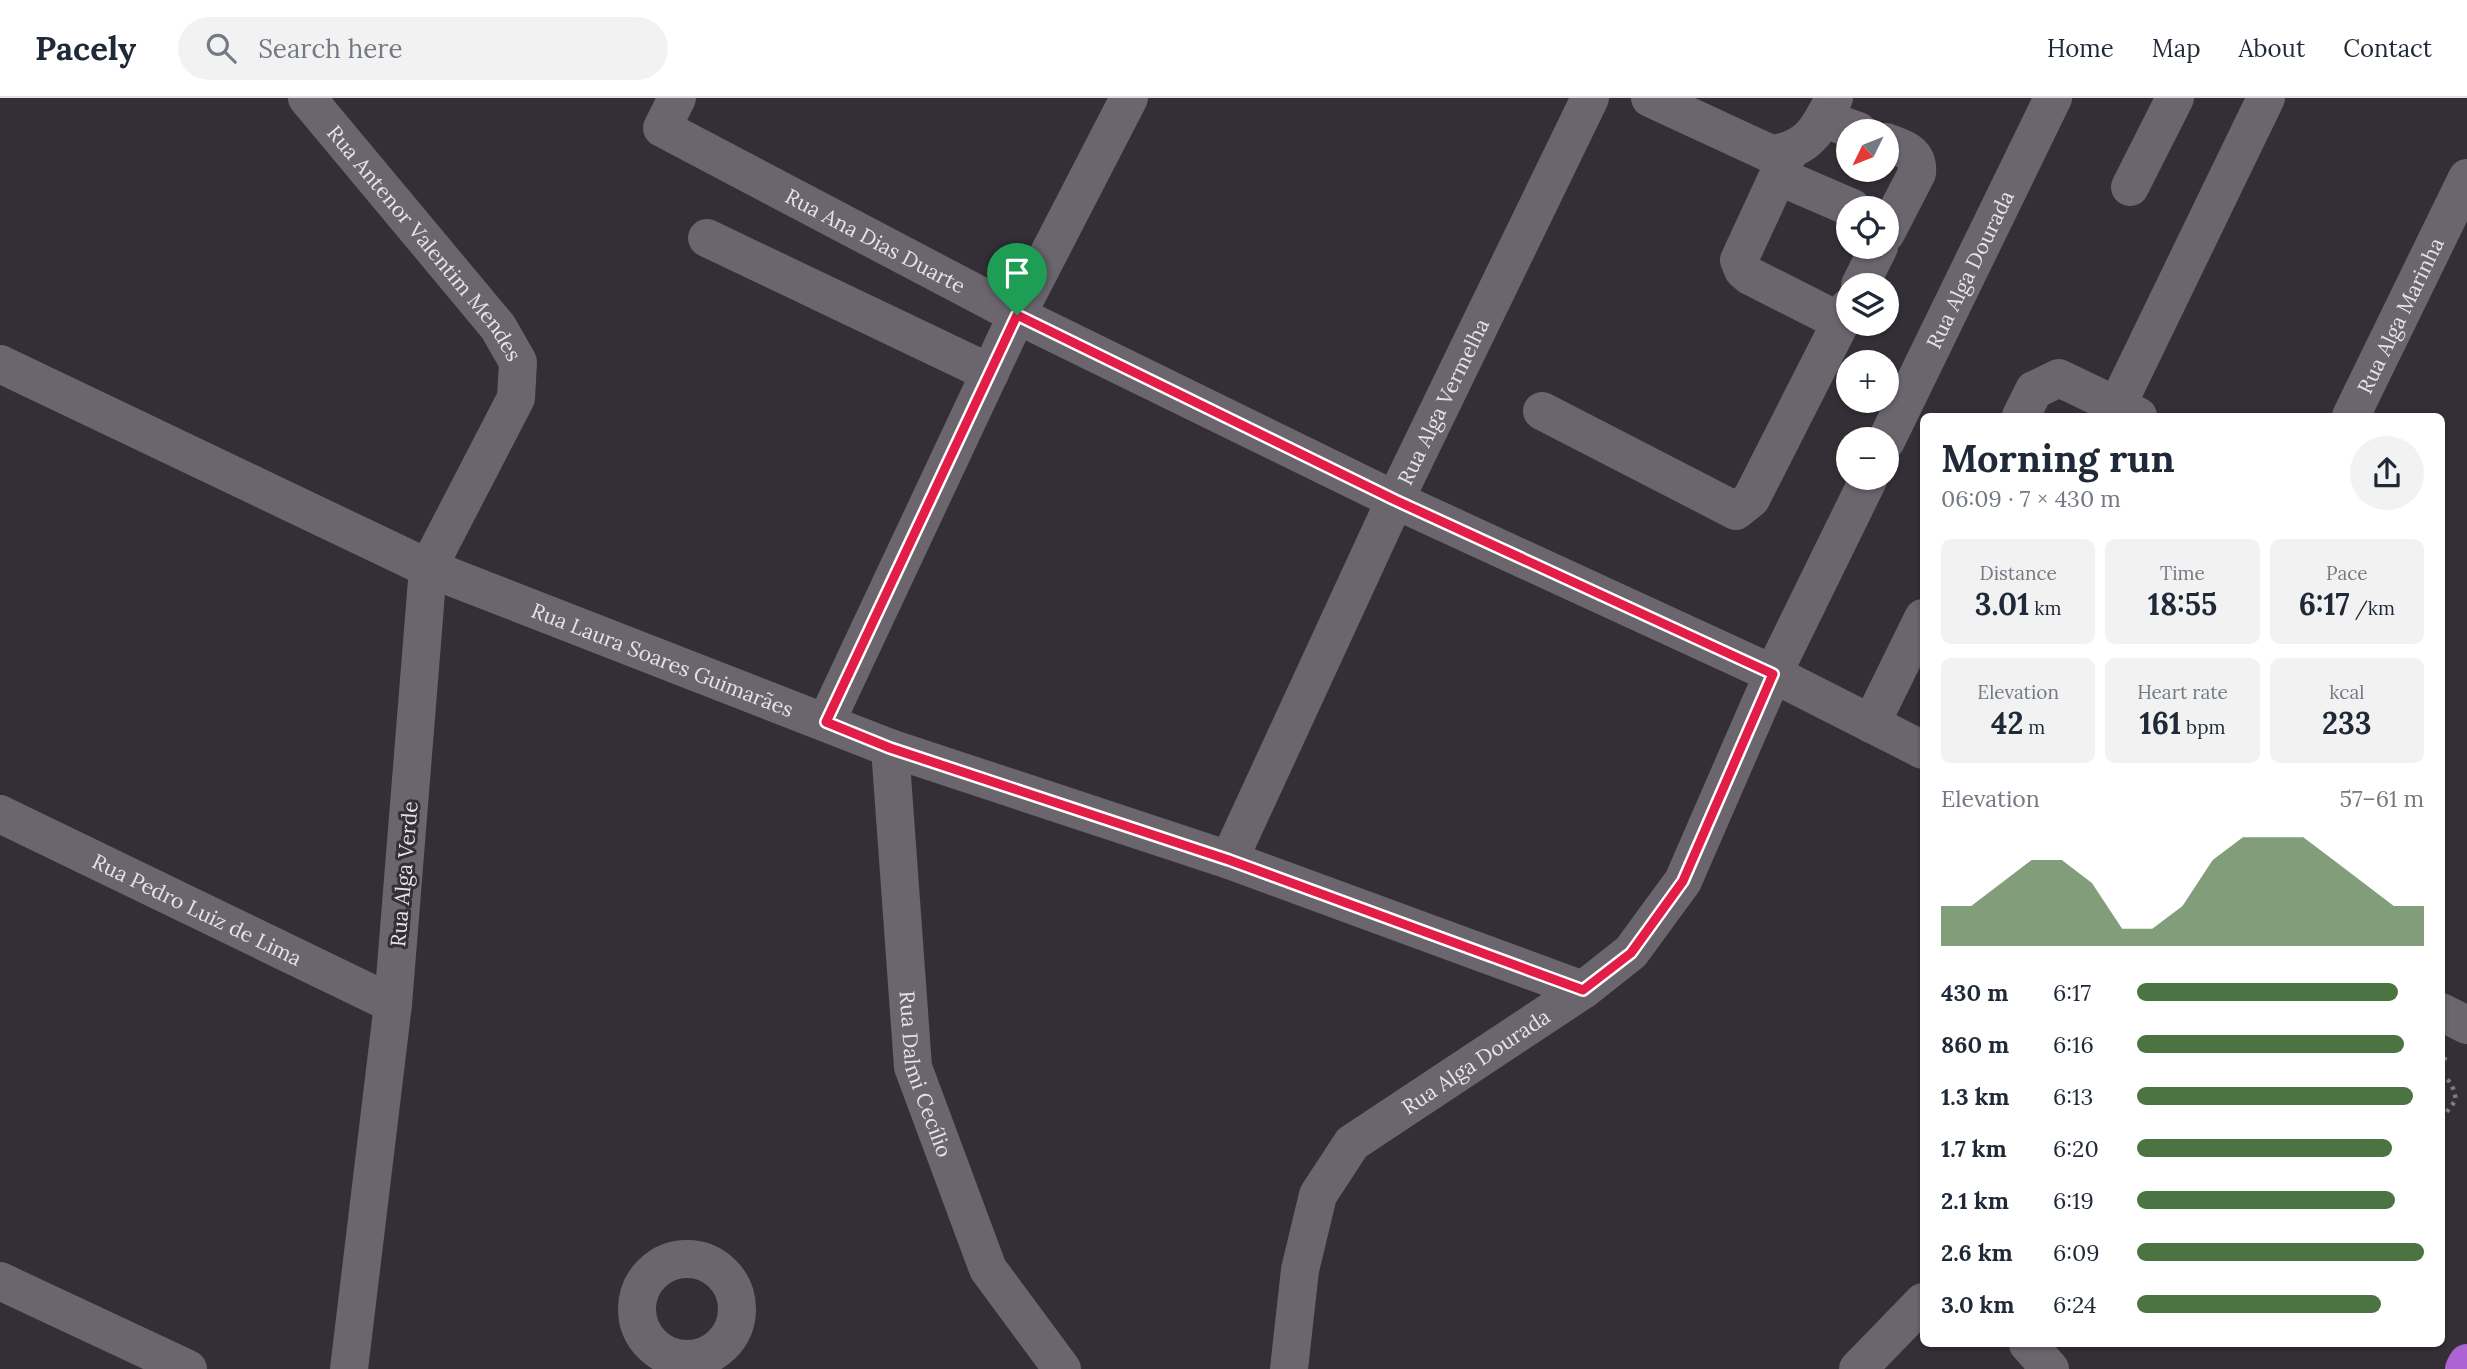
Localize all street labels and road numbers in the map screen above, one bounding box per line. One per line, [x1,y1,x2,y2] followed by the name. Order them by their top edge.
[322,119,528,366] street label: Rua Antenor Valentim Mendes
[781,182,970,299] street label: Rua Ana Dias Duarte
[1920,186,2020,353] street label: Rua Alga Dourada
[2351,233,2450,398] street label: Rua Alga Marinha
[1391,314,1495,489] street label: Rua Alga Vermelha
[528,596,798,723] street label: Rua Laura Soares Guimarães
[384,800,424,948] street label: Rua Alga Verde
[88,847,306,971] street label: Rua Pedro Luiz de Lima
[894,990,959,1161] street label: Rua Dalmi Cecílio
[1396,1002,1555,1120] street label: Rua Alga Dourada

